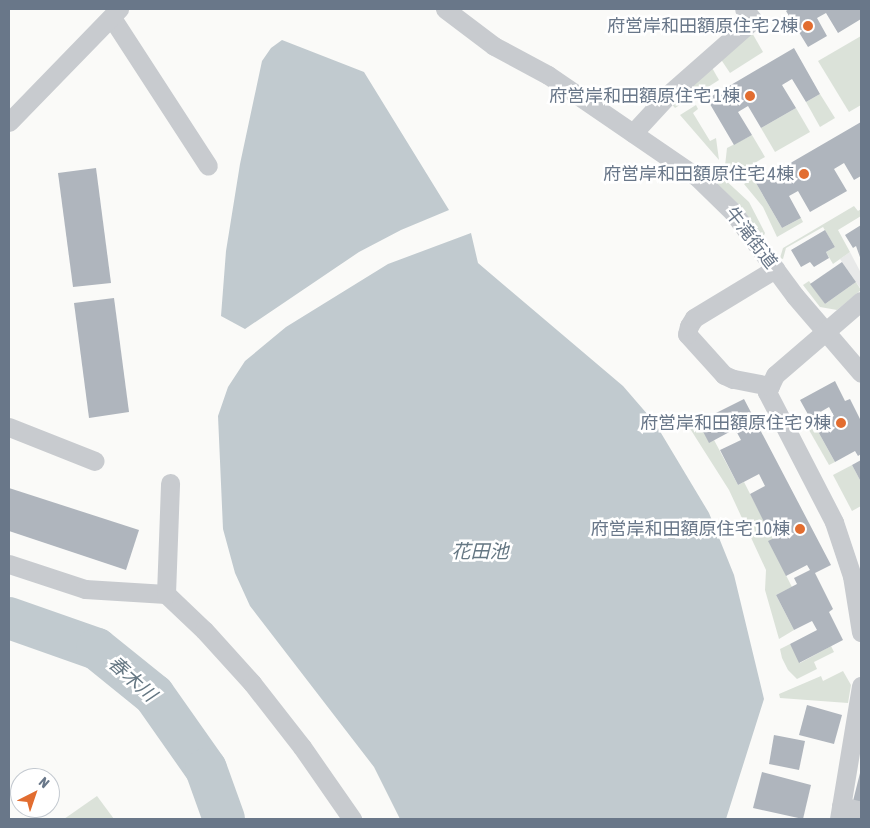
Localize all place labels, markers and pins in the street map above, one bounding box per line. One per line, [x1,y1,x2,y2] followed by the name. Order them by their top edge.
[607,15,798,37] place label: 府営岸和田額原住宅 2棟
[802,20,814,32] marker: 府営岸和田額原住宅 2棟
[549,85,740,107] place label: 府営岸和田額原住宅 1棟
[744,90,756,102] marker: 府営岸和田額原住宅 1棟
[603,163,794,185] place label: 府営岸和田額原住宅 4棟
[798,168,810,180] marker: 府営岸和田額原住宅 4棟
[640,412,831,434] place label: 府営岸和田額原住宅 9棟
[835,417,847,429] marker: 府営岸和田額原住宅 9棟
[591,518,790,540] place label: 府営岸和田額原住宅 10棟
[794,523,806,535] marker: 府営岸和田額原住宅 10棟

